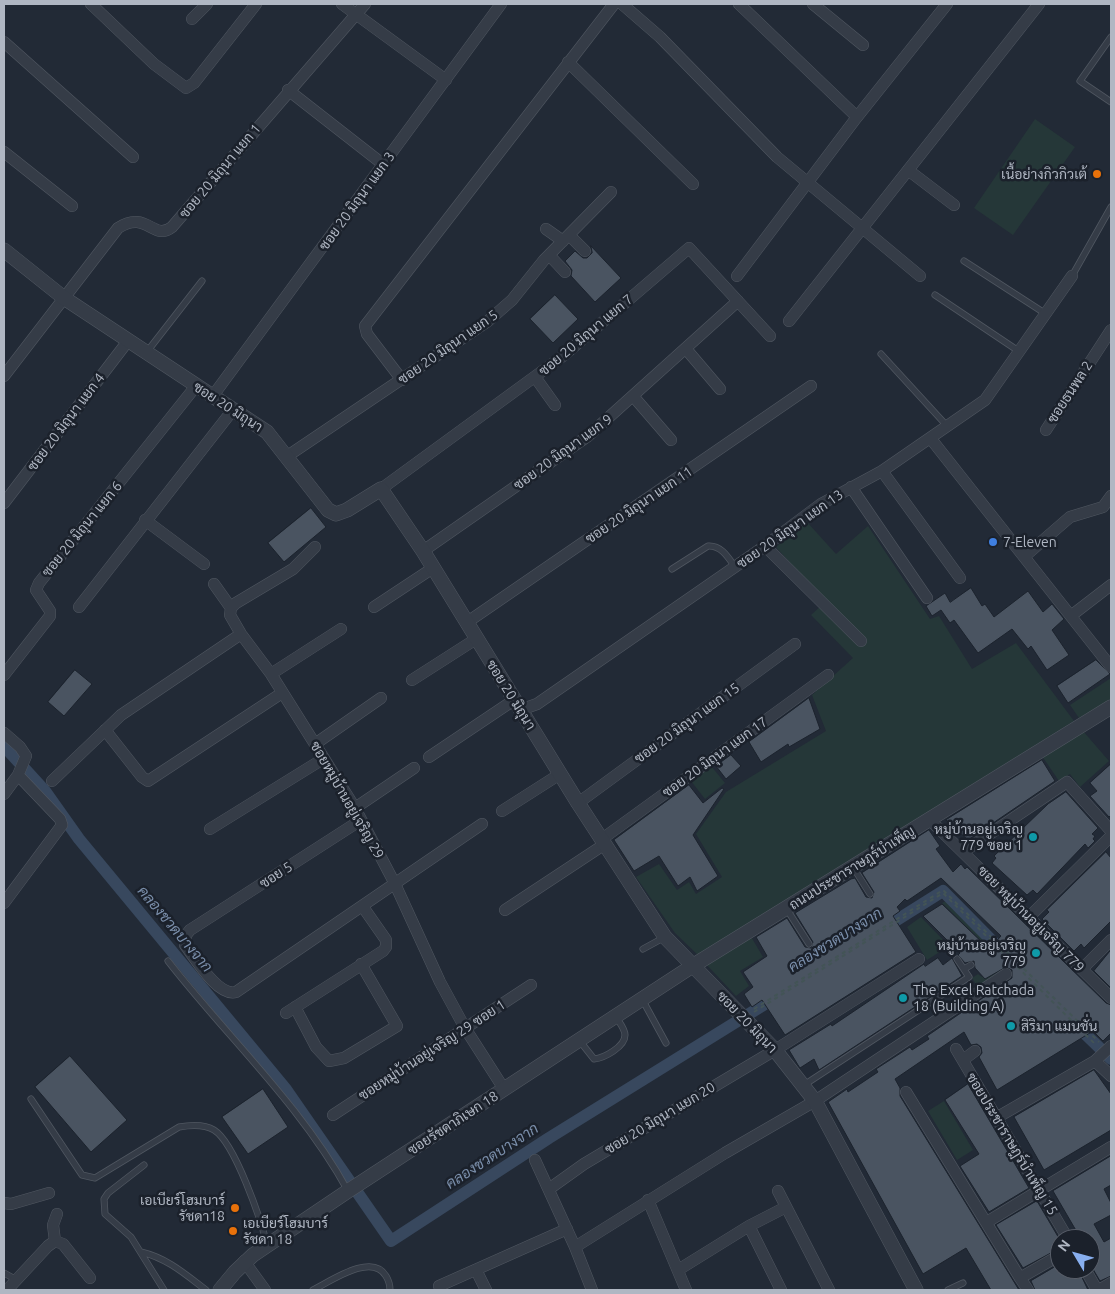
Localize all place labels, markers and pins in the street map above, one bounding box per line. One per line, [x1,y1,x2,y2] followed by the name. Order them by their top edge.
[1001,166,1087,182] place label: เนื้อย่างกิวกิวเต้
[1091,168,1103,180] marker: เนื้อย่างกิวกิวเต้
[1003,534,1057,550] place label: 7-Eleven
[987,536,999,548] marker: 7-Eleven
[934,821,1023,854] place label: หมู่บ้านอยู่เจริญ 779 ซอย 1
[1027,831,1039,843] marker: หมู่บ้านอยู่เจริญ 779 ซอย 1
[937,937,1026,970] place label: หมู่บ้านอยู่เจริญ 779
[1030,947,1042,959] marker: หมู่บ้านอยู่เจริญ 779
[913,982,1034,1014] place label: The Excel Ratchada 18 (Building A)
[897,992,909,1004] marker: The Excel Ratchada 18 (Building A)
[1021,1018,1098,1034] place label: สิริมา แมนชั่น
[1005,1020,1017,1032] marker: สิริมา แมนชั่น
[140,1192,225,1224] place label: เอเบียร์โฮมบาร์ รัชดา18
[229,1202,241,1214] marker: เอเบียร์โฮมบาร์ รัชดา18
[243,1215,328,1248] place label: เอเบียร์โฮมบาร์ รัชดา 18
[227,1225,239,1237] marker: เอเบียร์โฮมบาร์ รัชดา 18

